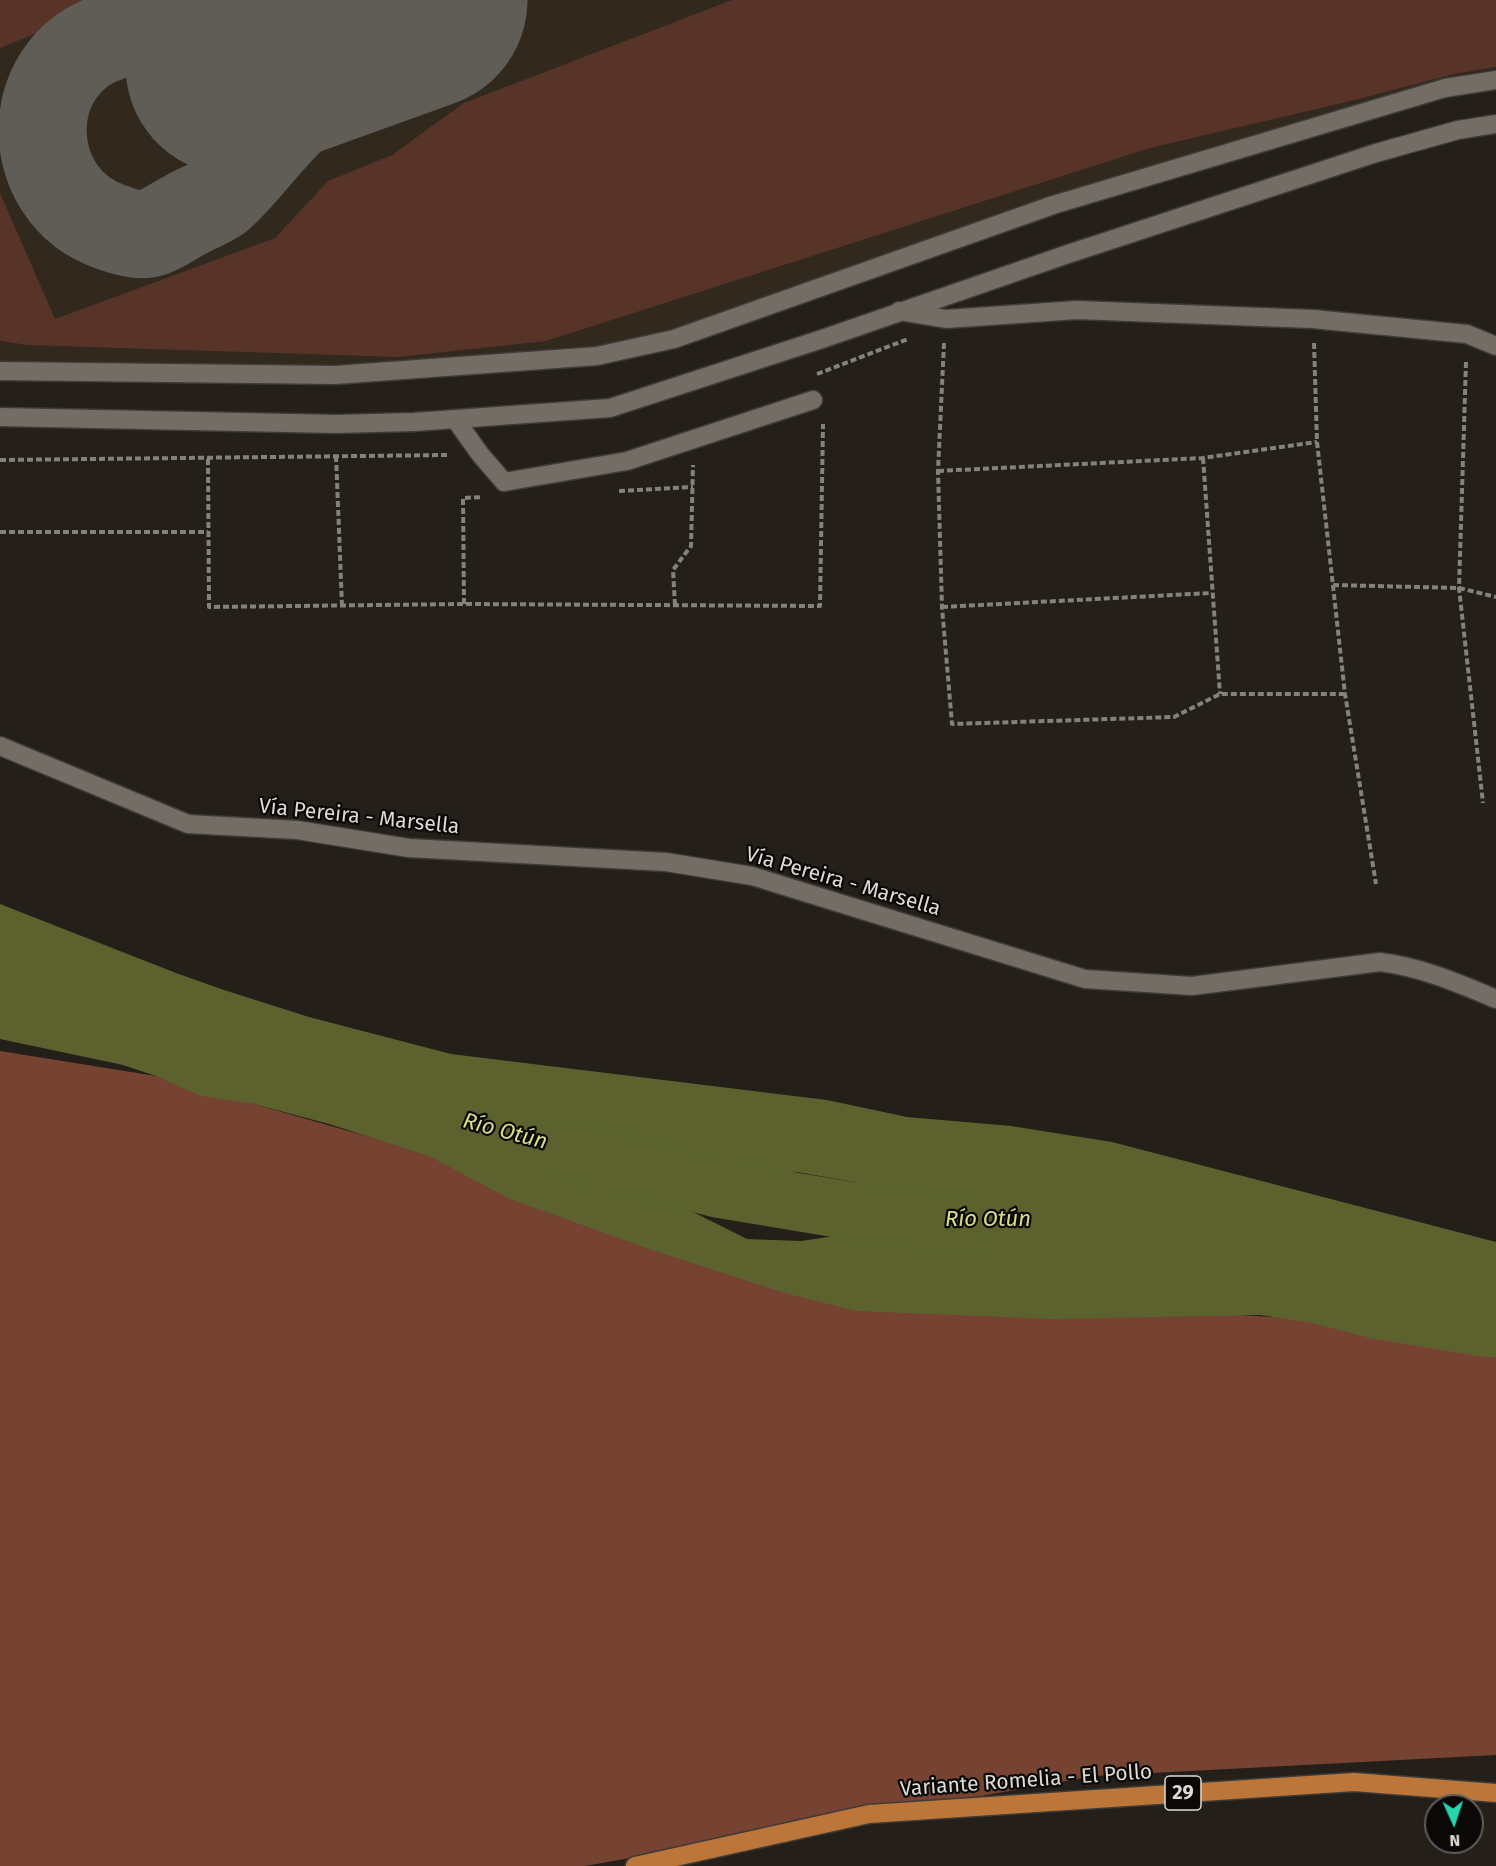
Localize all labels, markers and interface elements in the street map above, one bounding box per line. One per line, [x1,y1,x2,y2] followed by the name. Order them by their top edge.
[257,794,461,840] street label: Vía Pereira - Marsella
[743,842,943,922] street label: Vía Pereira - Marsella
[460,1108,550,1156] water label: Río Otún
[945,1207,1031,1233] water label: Río Otún
[899,1760,1153,1802] street label: Variante Romelia - El Pollo
[1165,1776,1201,1810] road number: 29
[1424,1794,1484,1854] north arrow
[1449,1831,1461,1850] text: N

